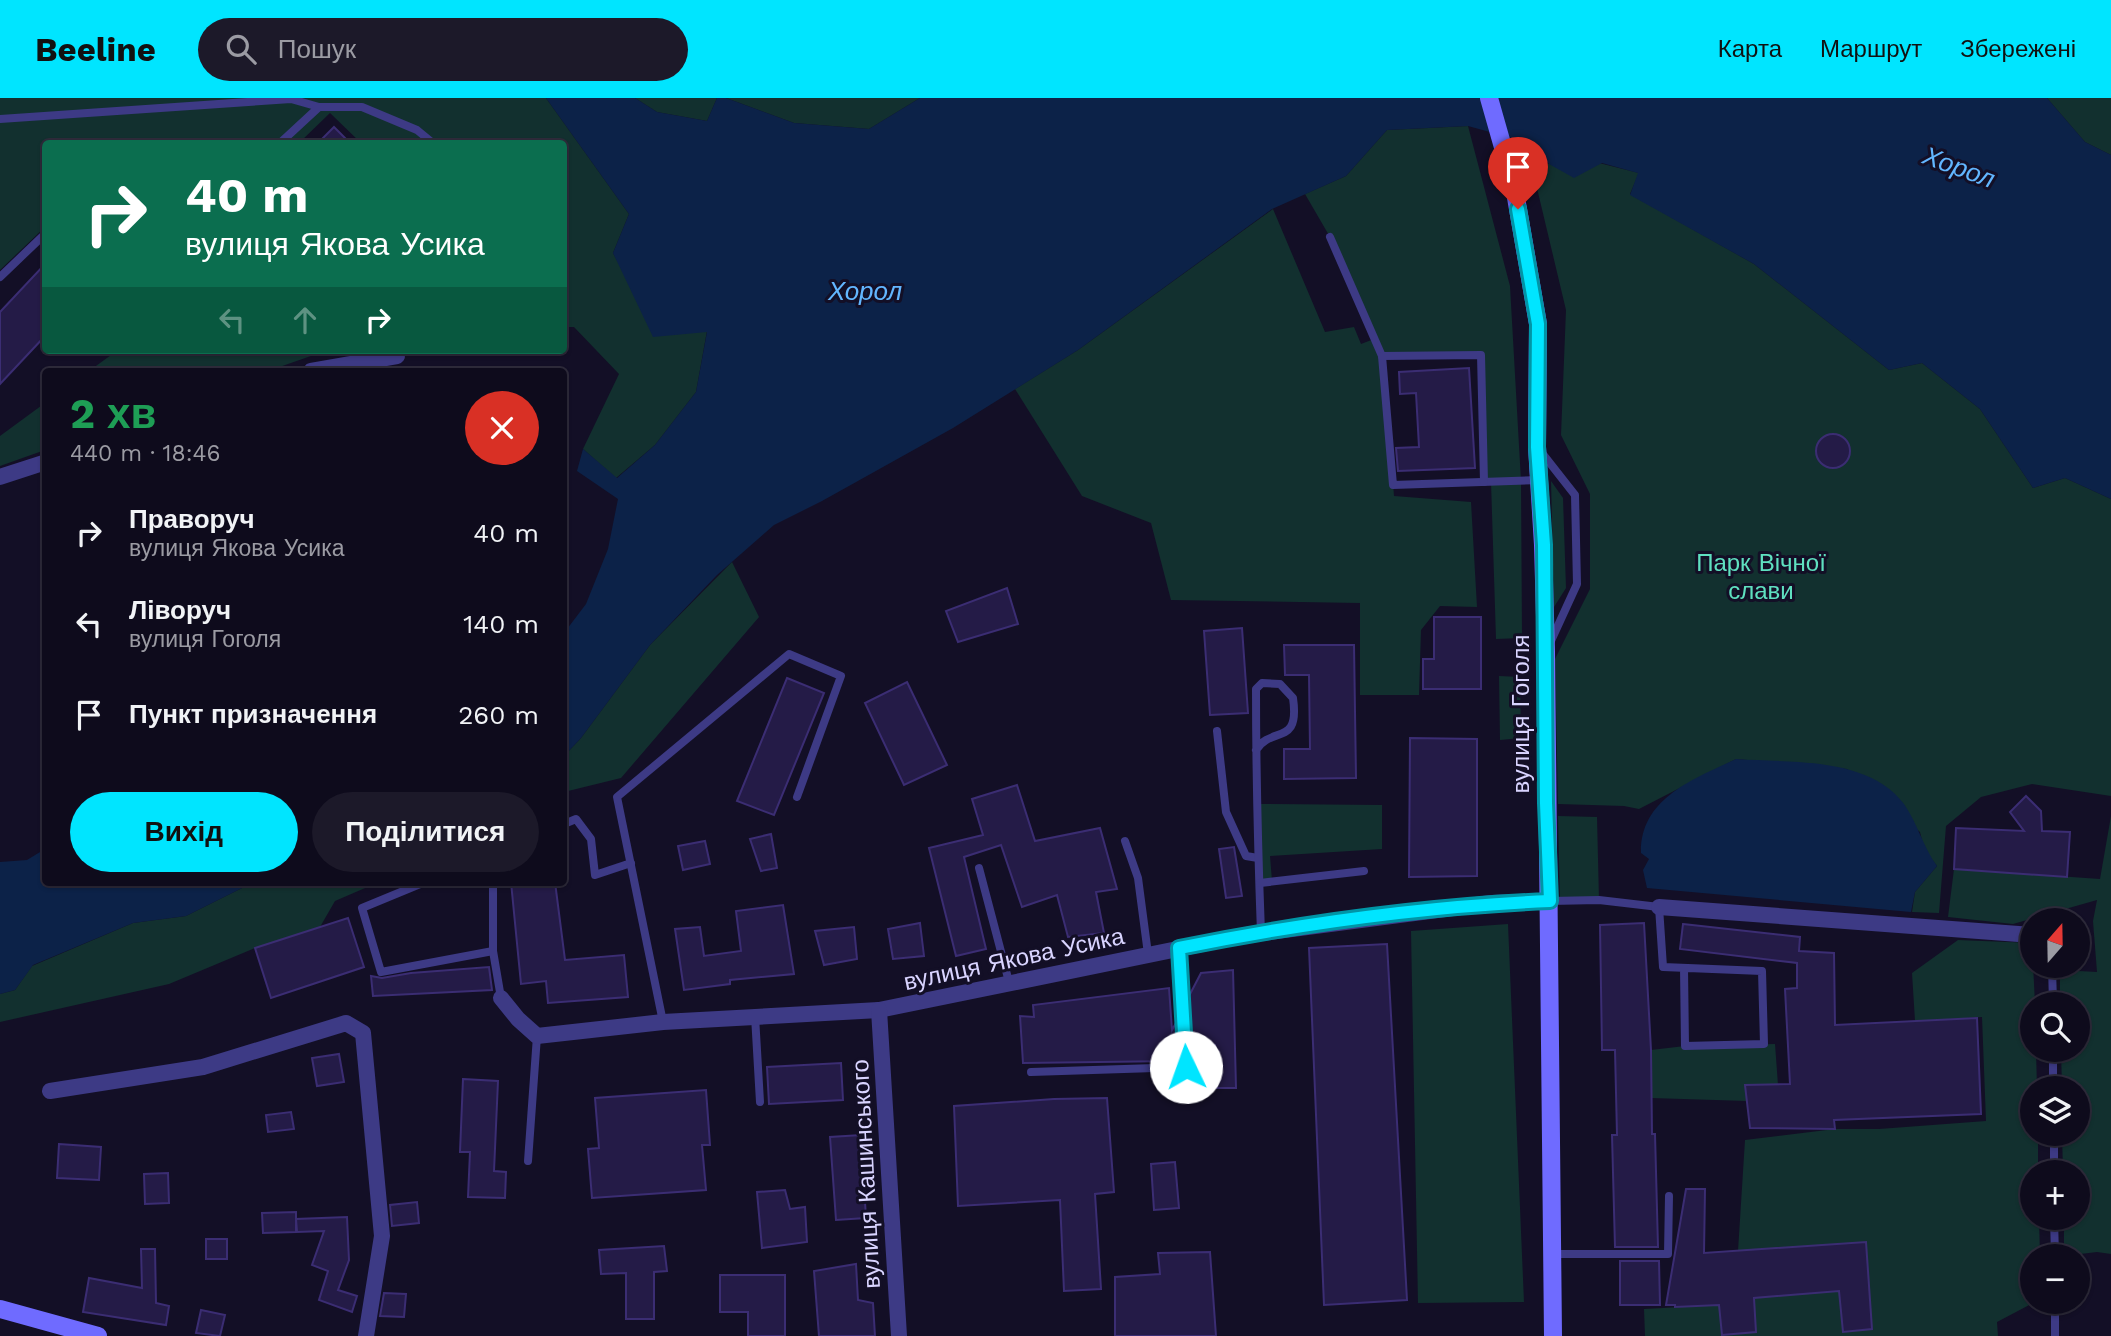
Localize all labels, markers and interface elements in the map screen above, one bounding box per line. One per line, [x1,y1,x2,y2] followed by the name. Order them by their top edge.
[198,18,688,81] search box
[35,30,156,69] text: Beeline
[222,30,260,68] icon: search
[278,34,356,64] text: Пошук
[1718,35,1782,63] text: Карта
[1820,35,1922,63] text: Маршрут
[1960,35,2076,63] text: Збережені
[1488,137,1548,209] pin
[1918,140,1999,194] water label: Хорол
[1499,148,1537,186] icon: arrive
[185,166,308,224] text: 40 m
[70,168,161,259] icon: right
[185,225,485,263] text: вулиця Якова Усика
[827,276,902,306] water label: Хорол
[213,301,251,339] icon: left
[286,301,324,339] icon: ahead
[359,301,397,339] icon: right
[70,389,156,438] text: 2 хв
[465,391,539,465] button: close
[70,440,221,467] text: 440 m · 18:46
[129,504,255,534] text: Праворуч
[70,514,108,552] icon: right
[473,518,539,548] text: 40 m
[129,535,345,562] text: вулиця Якова Усика
[1696,549,1826,605] park label: Парк Вічної слави
[129,595,231,625] text: Ліворуч
[70,605,108,643] icon: left
[463,609,539,639] text: 140 m
[129,626,281,653] text: вулиця Гоголя
[1507,635,1535,793] street label: вулиця Гоголя
[70,696,108,734] icon: arrive
[129,699,377,729] text: Пункт призначення
[458,700,539,730] text: 260 m
[70,792,298,872] button: Вихід
[312,792,539,872] button: Поділитися
[2020,908,2090,978] north arrow
[2020,908,2090,1314] map controls
[901,922,1128,996] street label: вулиця Якова Усика
[2020,992,2090,1062] button: search
[1149,1030,1223,1104] position arrow
[846,1059,886,1289] street label: вулиця Кашинського
[2020,1076,2090,1146] button: layers
[2020,1160,2090,1230] button: +
[2020,1244,2090,1314] button: −

